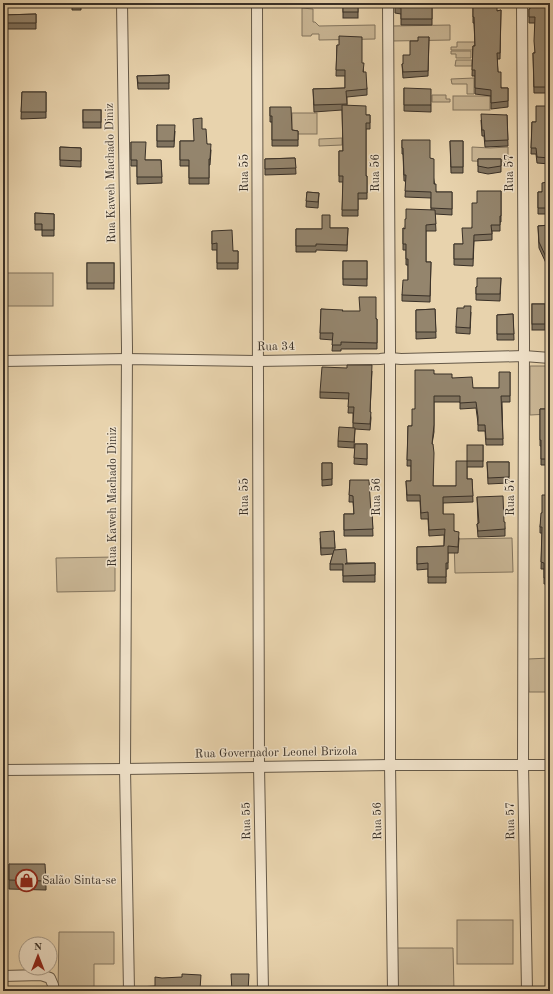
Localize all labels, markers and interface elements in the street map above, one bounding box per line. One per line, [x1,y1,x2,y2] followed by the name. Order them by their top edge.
[104,103,118,243] street label: Rua Kaweh Machado Diniz
[238,154,251,192] street label: Rua 55
[369,154,382,192] street label: Rua 56
[503,154,516,192] street label: Rua 57
[257,341,295,353] street label: Rua 34
[107,427,119,567] street label: Rua Kaweh Machado Diniz
[238,478,251,516] street label: Rua 55
[370,478,383,516] street label: Rua 56
[504,478,517,516] street label: Rua 57
[195,746,357,760] street label: Rua Governador Leonel Brizola
[240,802,253,840] street label: Rua 55
[371,802,384,840] street label: Rua 56
[504,802,517,840] street label: Rua 57
[14,868,40,894] shop icon: Salão Sinta-se
[42,875,117,887] place label: Salão Sinta-se
[18,936,58,976] north arrow
[34,942,43,953] text: N

